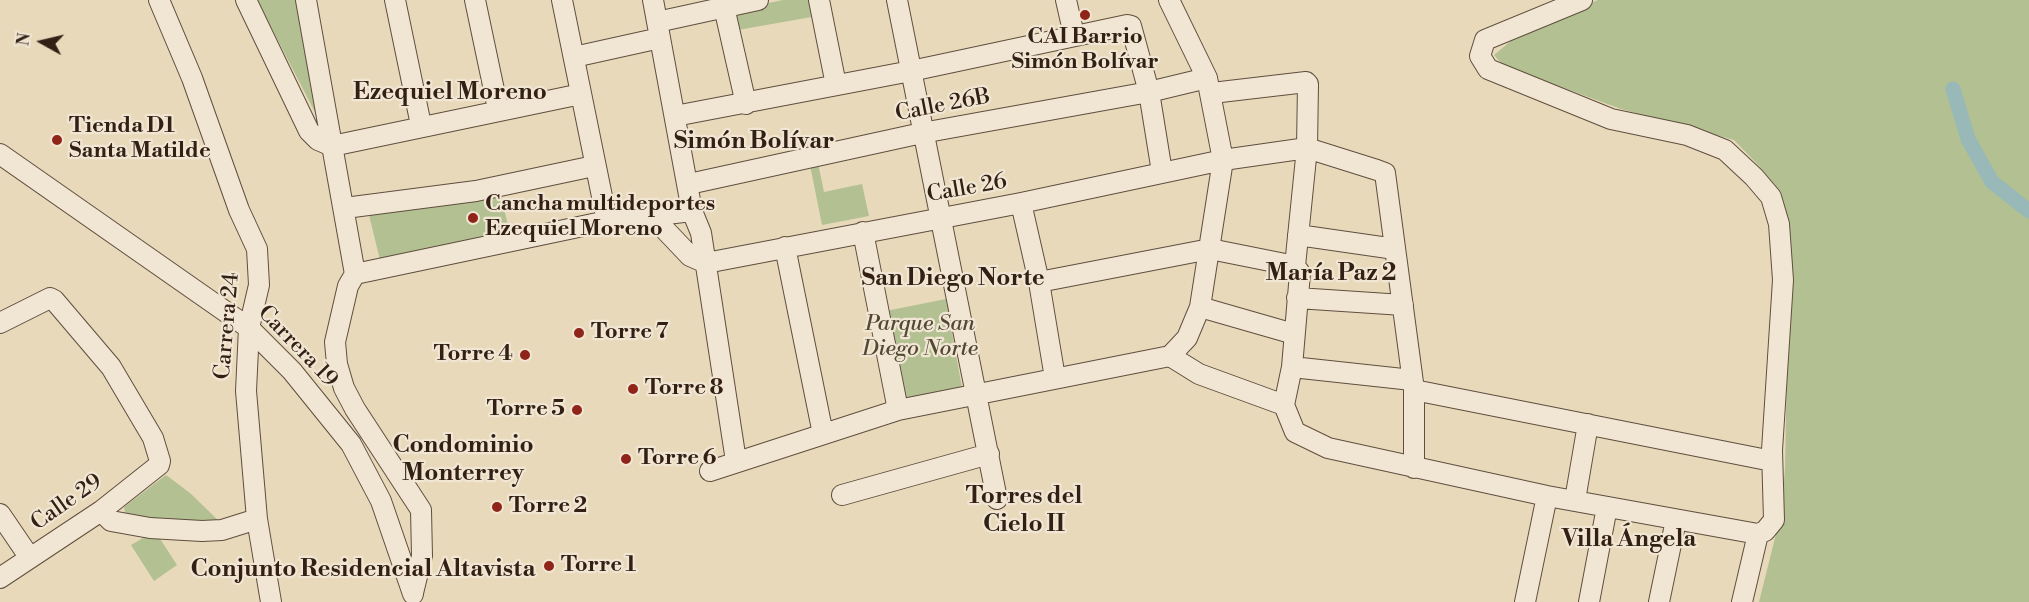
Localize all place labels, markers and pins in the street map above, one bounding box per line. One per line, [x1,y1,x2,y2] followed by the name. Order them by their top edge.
[1078,8,1092,22] marker: CAI Barrio Simón Bolívar
[1011,25,1159,76] place label: CAI Barrio Simón Bolívar
[69,114,211,166] place label: Tienda D1 Santa Matilde
[50,133,64,147] marker: Tienda D1 Santa Matilde
[485,192,715,243] place label: Cancha multideportes Ezequiel Moreno
[466,211,480,225] marker: Cancha multideportes Ezequiel Moreno
[591,320,669,346] place label: Torre 7
[572,326,586,340] marker: Torre 7
[434,342,513,368] place label: Torre 4
[518,348,532,362] marker: Torre 4
[645,376,724,402] place label: Torre 8
[626,382,640,396] marker: Torre 8
[487,397,565,423] place label: Torre 5
[570,403,584,417] marker: Torre 5
[638,446,716,472] place label: Torre 6
[619,452,633,466] marker: Torre 6
[509,494,587,520] place label: Torre 2
[490,500,504,514] marker: Torre 2
[561,553,636,579] place label: Torre 1
[542,559,556,573] marker: Torre 1

